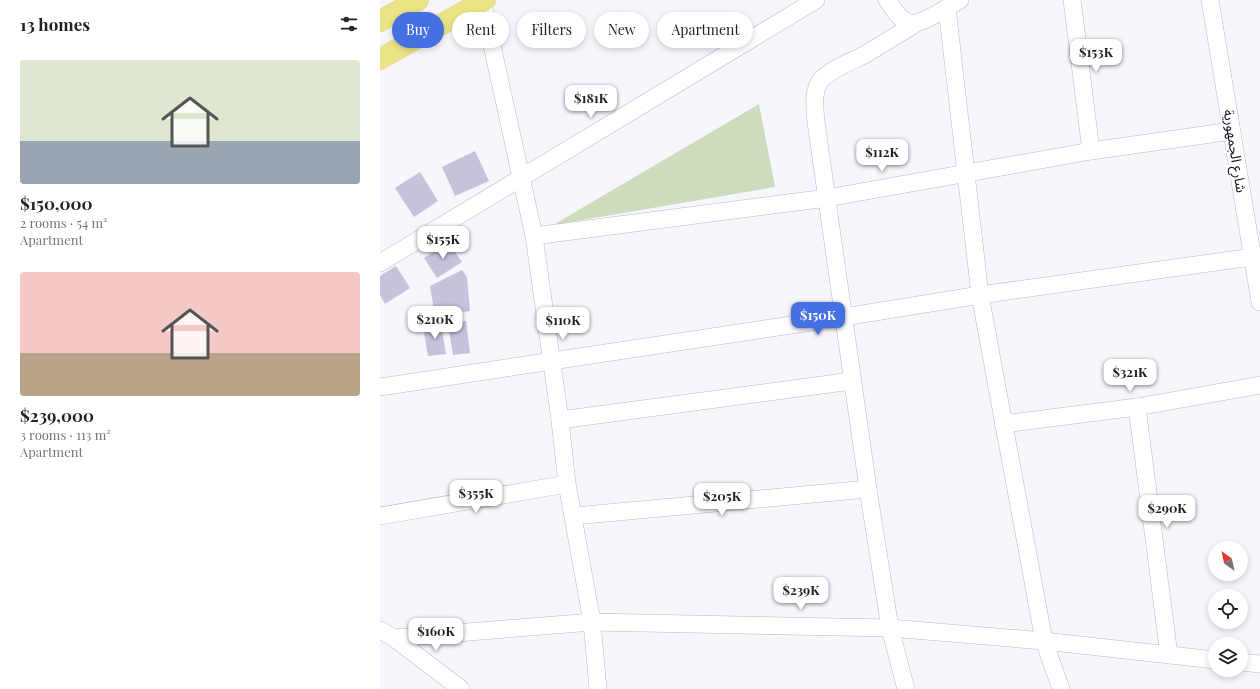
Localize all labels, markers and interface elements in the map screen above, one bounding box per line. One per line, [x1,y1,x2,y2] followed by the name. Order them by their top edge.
[392,12,444,48] chip: Buy
[452,12,509,48] chip: Rent
[517,12,586,48] chip: Filters
[594,12,649,48] chip: New
[657,12,753,48] chip: Apartment
[20,13,90,35] text: 13 homes
[338,13,360,35] icon: filters
[1068,39,1124,73] pin: $153K
[1079,43,1113,60] text: $153K
[563,85,619,119] pin: $181K
[154,86,226,158] icon: home
[574,89,608,106] text: $181K
[1218,108,1251,194] street label: شارع الجمهورية
[854,139,910,173] pin: $112K
[865,143,899,160] text: $112K
[20,192,92,214] text: $150,000
[20,214,108,231] text: 2 rooms · 54 m²
[415,226,471,260] pin: $155K
[426,230,460,247] text: $155K
[20,231,83,248] text: Apartment
[154,298,226,370] icon: home
[790,302,846,336] pin: $150K
[407,306,463,340] pin: $210K
[800,306,836,323] text: $150K
[535,307,591,341] pin: $110K
[417,310,453,327] text: $210K
[545,311,581,328] text: $110K
[1102,359,1158,393] pin: $321K
[1113,363,1147,380] text: $321K
[20,404,94,426] text: $239,000
[20,426,111,443] text: 3 rooms · 113 m²
[20,443,83,460] text: Apartment
[448,480,504,514] pin: $355K
[694,483,750,517] pin: $205K
[459,484,493,501] text: $355K
[703,487,741,504] text: $205K
[1139,495,1195,529] pin: $290K
[1147,499,1187,516] text: $290K
[1208,541,1248,581] north arrow
[1208,541,1248,677] map controls
[773,577,829,611] pin: $239K
[782,581,820,598] text: $239K
[1208,589,1248,629] button: locate
[408,618,464,652] pin: $160K
[417,622,455,639] text: $160K
[1208,637,1248,677] button: layers

